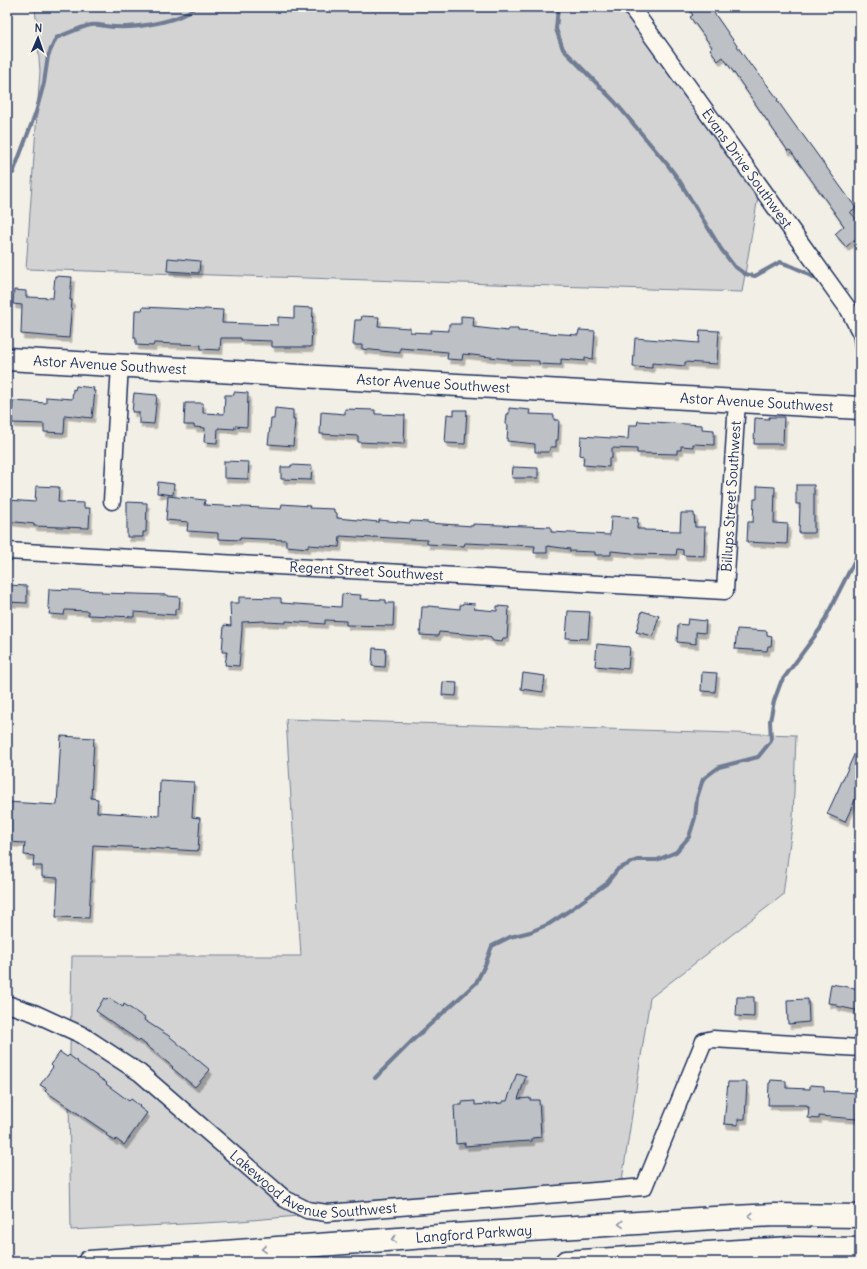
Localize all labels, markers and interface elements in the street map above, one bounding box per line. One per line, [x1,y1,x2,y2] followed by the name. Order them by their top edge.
[18,18,58,58] north arrow
[34,21,42,35] text: N
[698,105,797,232] street label: Evans Drive Southwest
[33,352,187,378] street label: Astor Avenue Southwest
[356,370,511,397] street label: Astor Avenue Southwest
[680,389,834,415] street label: Astor Avenue Southwest
[717,420,745,572] street label: Billups Street Southwest
[289,558,444,584] street label: Regent Street Southwest
[226,1146,398,1222] street label: Lakewood Avenue Southwest
[748,1211,754,1220] one-way arrow
[618,1219,624,1228] one-way arrow
[415,1221,533,1247] street label: Langford Parkway
[391,1235,397,1244] one-way arrow
[261,1245,267,1254] one-way arrow

